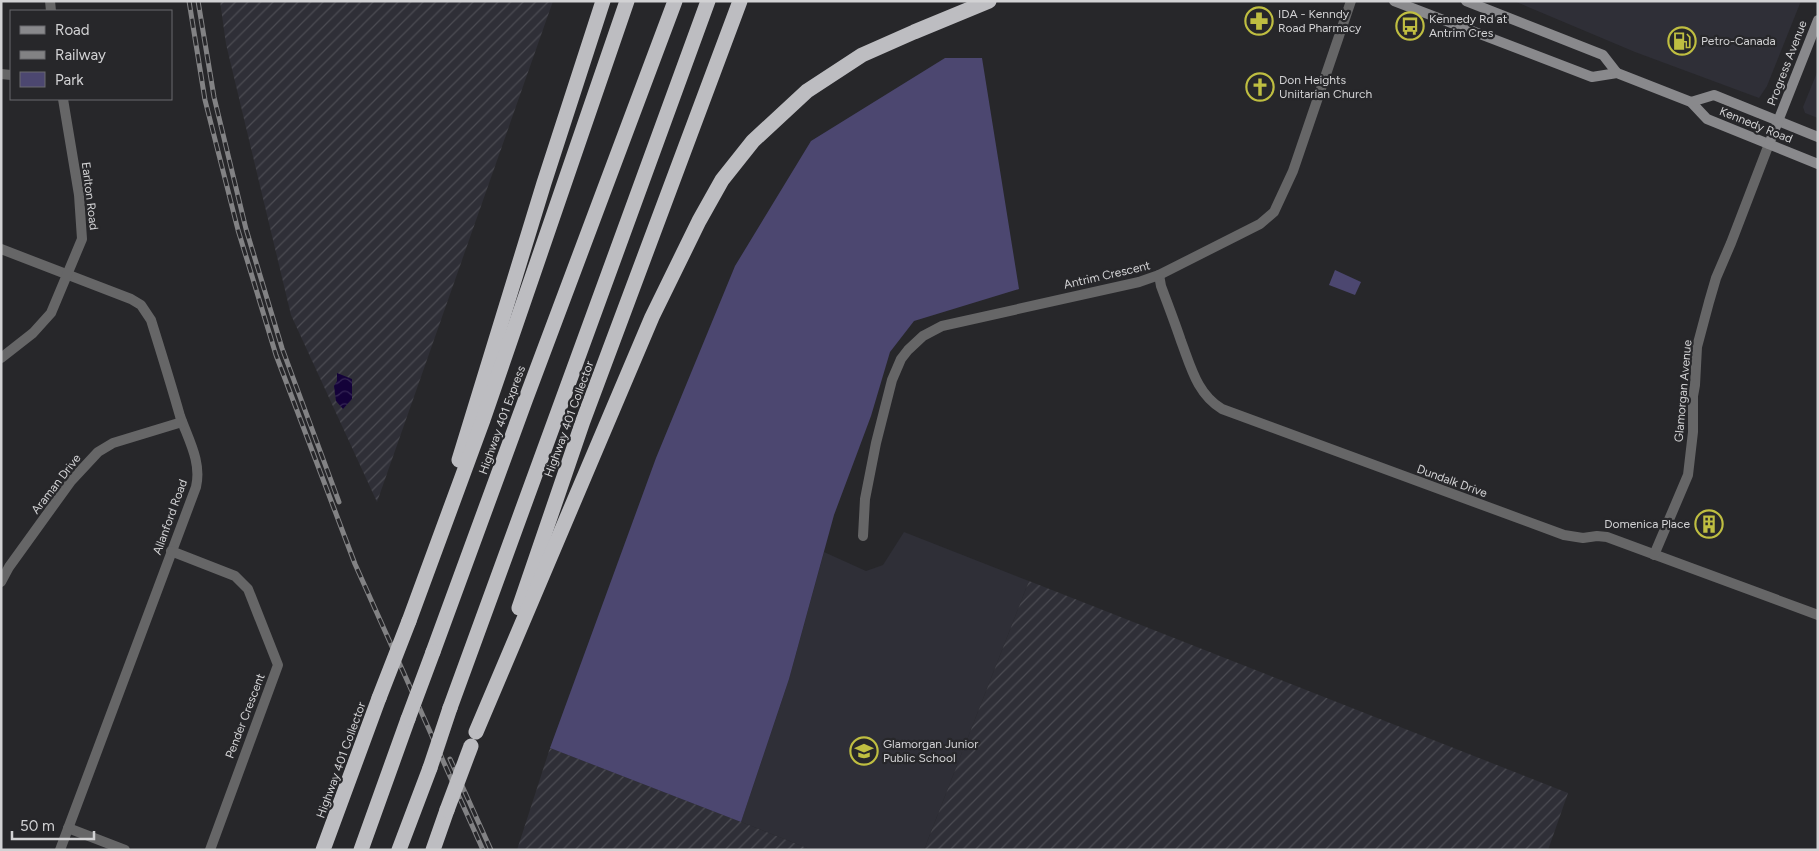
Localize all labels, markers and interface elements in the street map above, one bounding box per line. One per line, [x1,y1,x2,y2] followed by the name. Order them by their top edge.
[1244,6,1274,36] pharmacy icon: IDA - Kenndy Road Pharmacy
[1278,7,1362,35] place label: IDA - Kenndy Road Pharmacy
[10,10,172,100] legend
[1395,11,1425,41] bus stop icon: Kennedy Rd at Antrim Cres
[1429,12,1508,40] place label: Kennedy Rd at Antrim Cres
[1764,18,1810,108] street label: Progress Avenue
[55,21,90,39] text: Road
[1667,26,1697,56] fuel station icon: Petro-Canada
[1701,34,1776,48] place label: Petro-Canada
[55,46,106,64] text: Railway
[55,71,84,89] text: Park
[1245,72,1275,102] church icon: Don Heights Uniitarian Church
[1279,73,1373,101] place label: Don Heights Uniitarian Church
[1717,104,1795,146] street label: Kennedy Road
[79,161,101,231] street label: Earlton Road
[1062,258,1152,292] street label: Antrim Crescent
[1672,339,1694,443] street label: Glamorgan Avenue
[541,359,597,479] street label: Highway 401 Collector
[476,363,528,476] street label: Highway 401 Express
[28,451,84,517] street label: Araman Drive
[1415,462,1490,500] street label: Dundalk Drive
[150,477,190,557] street label: Allanford Road
[1694,509,1724,539] building icon: Domenica Place
[1604,517,1690,531] place label: Domenica Place
[222,671,268,760] street label: Pender Crescent
[313,700,369,820] street label: Highway 401 Collector
[849,736,879,766] school or university icon: Glamorgan Junior Public School
[883,737,978,765] place label: Glamorgan Junior Public School
[12,808,95,840] scale bar
[20,817,55,835] text: 50 m

